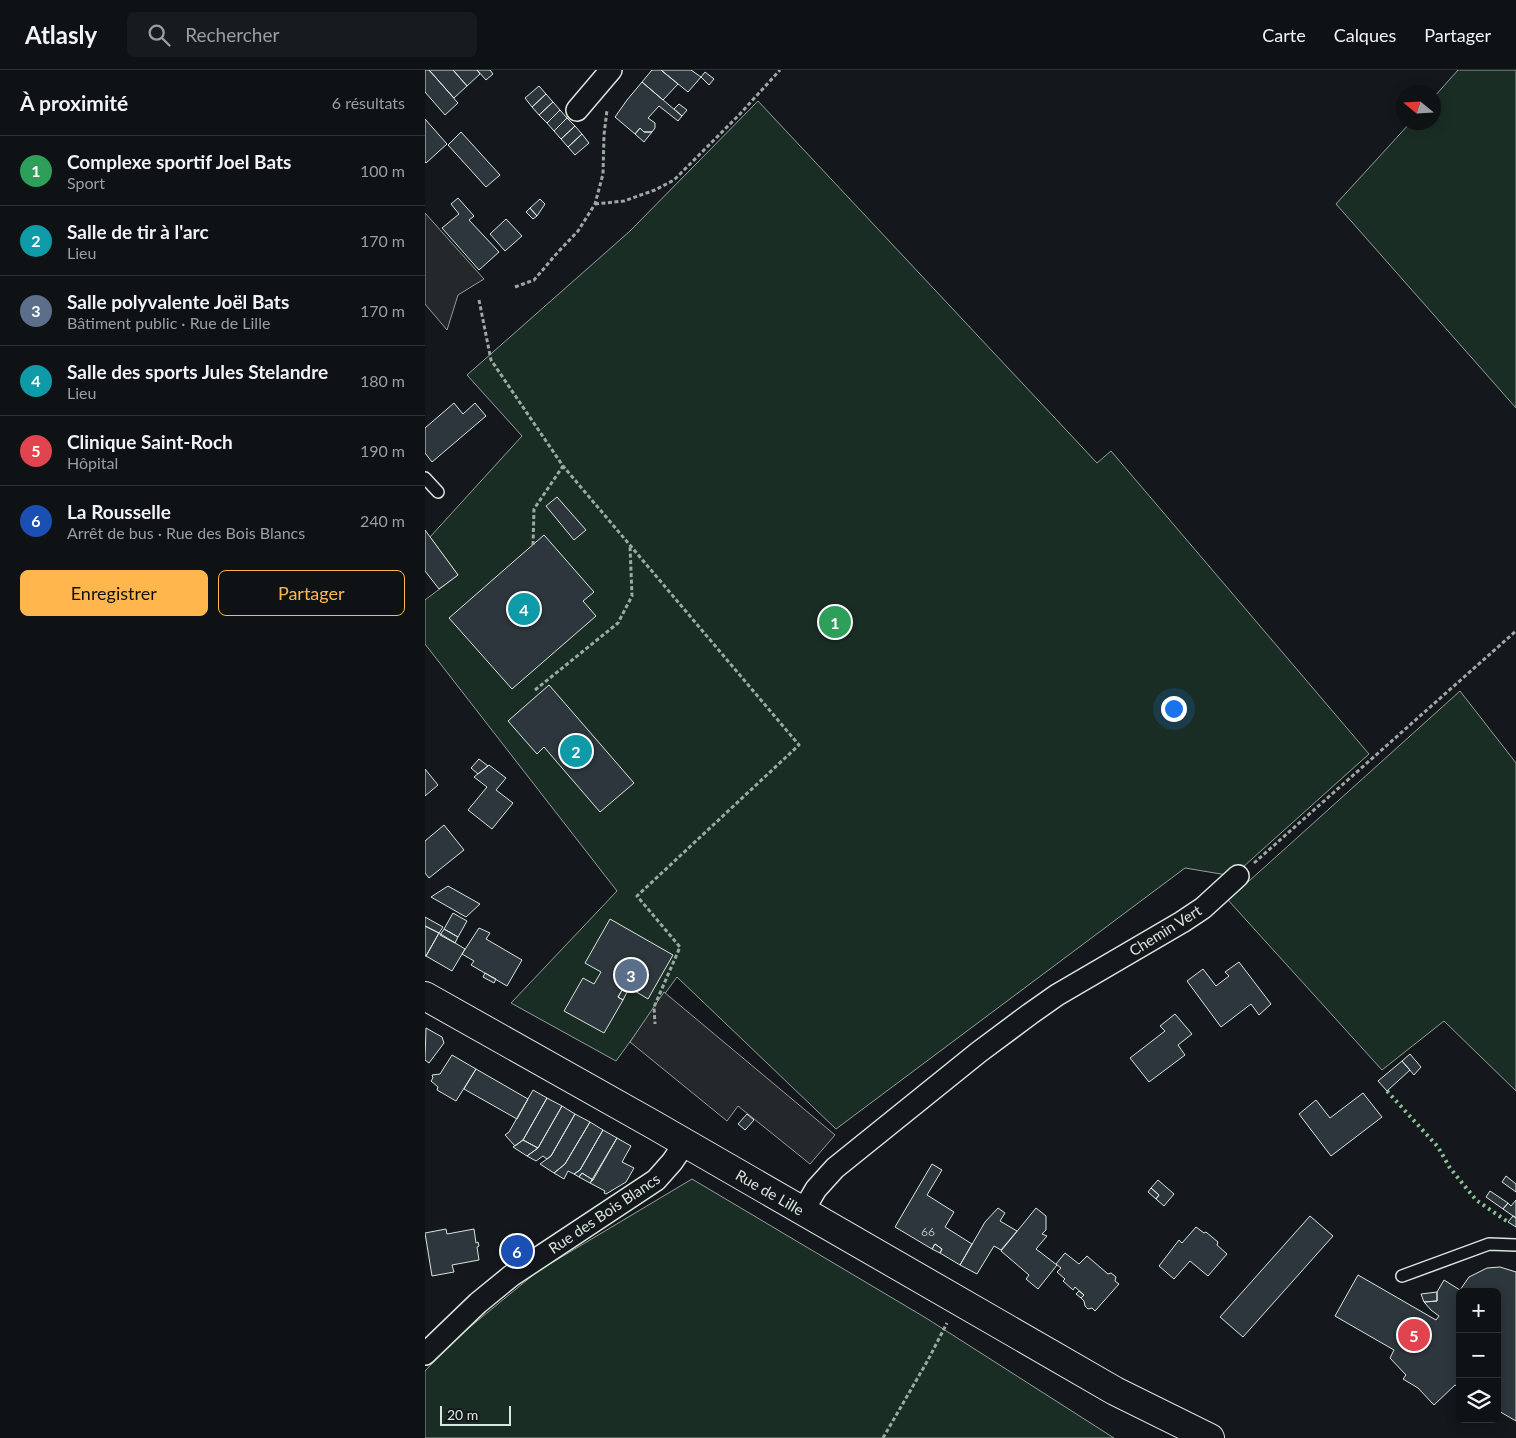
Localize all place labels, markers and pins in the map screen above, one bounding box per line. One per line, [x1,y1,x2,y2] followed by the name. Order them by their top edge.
[508,590,540,628] pin: 4
[819,603,851,641] pin: 1
[560,732,592,770] pin: 2
[615,956,647,994] pin: 3
[501,1232,533,1270] pin: 6
[1398,1316,1430,1354] pin: 5

